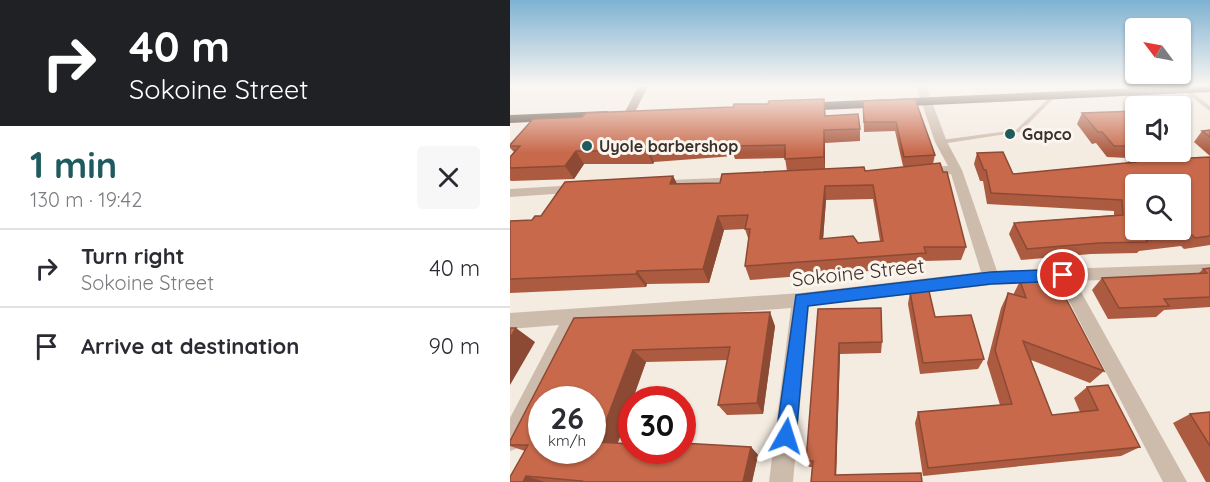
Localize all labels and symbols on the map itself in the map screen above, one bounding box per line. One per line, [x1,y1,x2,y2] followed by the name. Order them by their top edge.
[1125,18,1191,84] north arrow
[1022,124,1072,144] place label: Gapco
[1003,127,1017,141] marker: Gapco
[599,136,738,156] place label: Uyole barbershop
[580,139,594,153] marker: Uyole barbershop
[1037,249,1088,300] pin
[791,253,926,291] street label: Sokoine Street
[618,386,696,464] speed limit sign: 30
[754,404,818,468] position arrow

